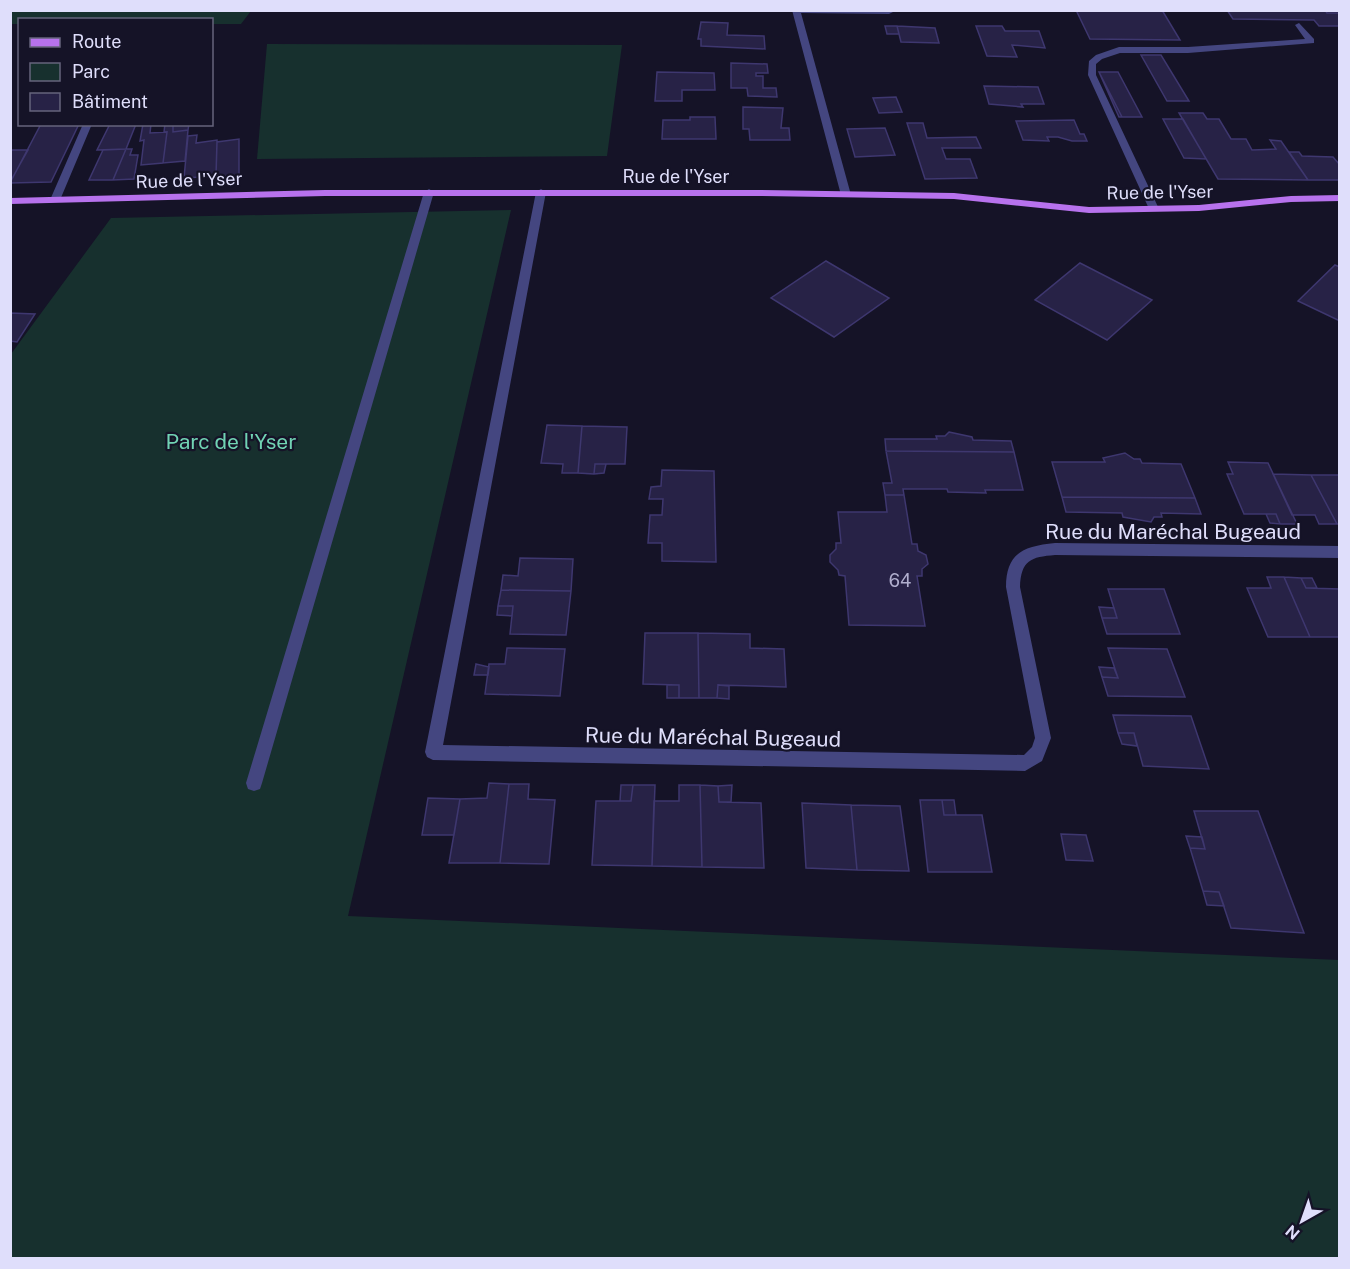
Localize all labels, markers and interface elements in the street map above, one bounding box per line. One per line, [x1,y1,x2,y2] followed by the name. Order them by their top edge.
[18,18,213,126] legend
[72,31,121,52] text: Route
[72,61,110,82] text: Parc
[72,91,148,112] text: Bâtiment
[623,166,730,187] street label: Rue de l'Yser
[135,168,243,192] street label: Rue de l'Yser
[1106,181,1214,203] street label: Rue de l'Yser
[166,429,296,454] park label: Parc de l'Yser
[1045,519,1301,544] street label: Rue du Maréchal Bugeaud
[889,570,911,591] house number: 64
[585,722,841,752] street label: Rue du Maréchal Bugeaud
[1272,1191,1332,1251] north arrow
[1282,1221,1304,1243] text: N

